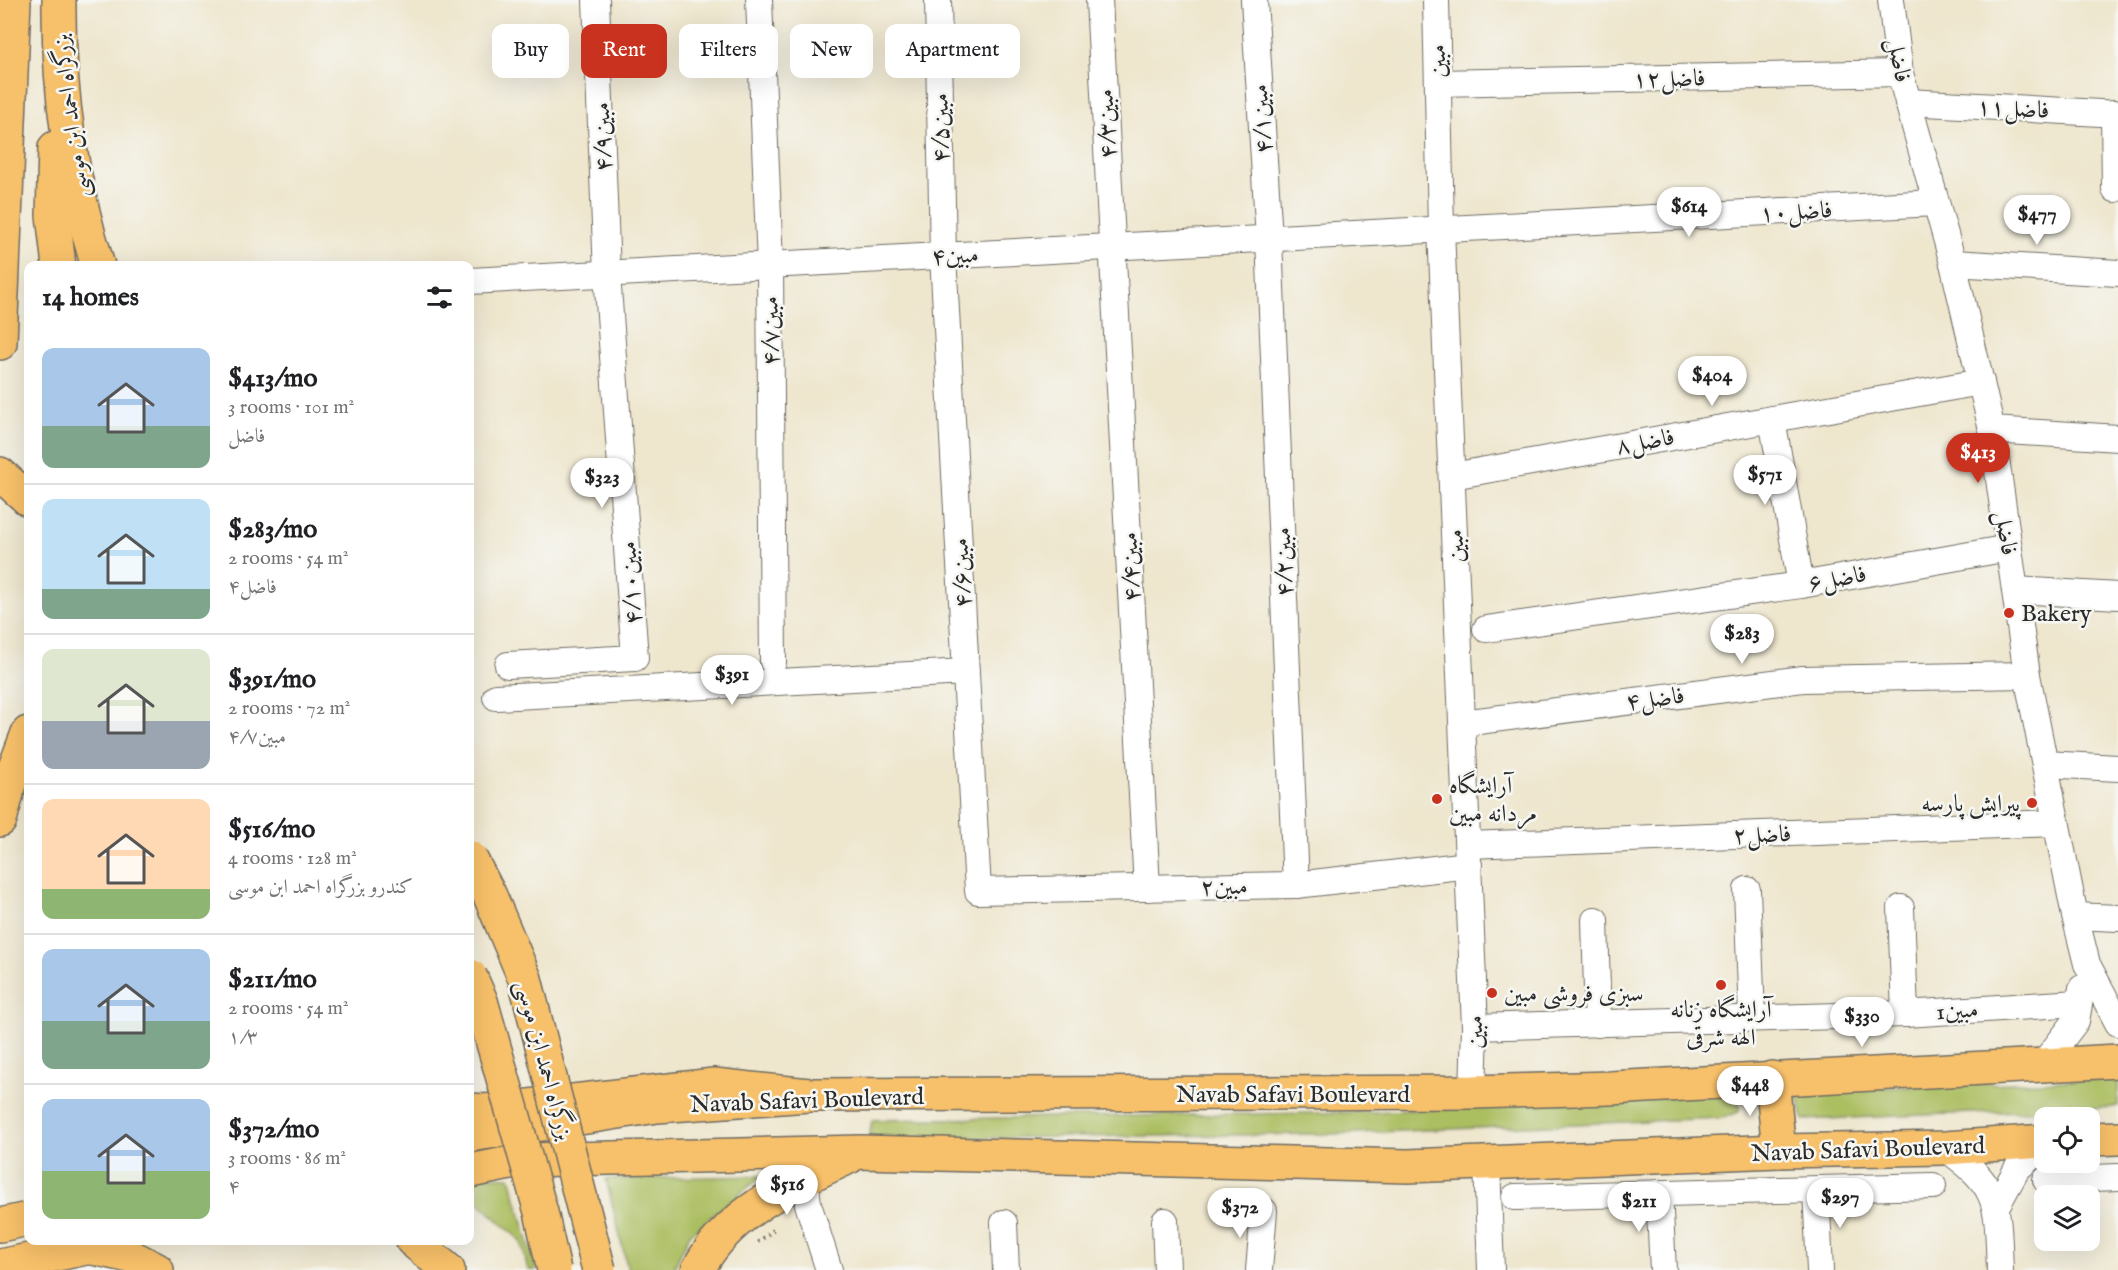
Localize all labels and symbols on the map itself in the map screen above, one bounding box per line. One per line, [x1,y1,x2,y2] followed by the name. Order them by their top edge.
[44,32,97,200] street label: بزرگراه احمد ابن موسی
[1879,36,1918,85] street label: فاضل
[1423,44,1454,78] street label: مبین
[1632,63,1706,96] street label: ۱۲فاضل
[1245,83,1280,155] street label: ۴/۱مبین
[1090,88,1125,160] street label: ۴/۳مبین
[1976,92,2050,127] street label: ۱۱فاضل
[925,93,958,163] street label: ۴/۵مبین
[587,102,620,172] street label: ۴/۹مبین
[1653,187,1725,238] pin: $614
[1759,195,1833,230] street label: ۱۰فاضل
[2001,195,2073,246] pin: $477
[931,240,980,273] street label: ۴مبین
[755,296,788,366] street label: ۴/۷مبین
[1676,356,1748,407] pin: $404
[1614,422,1677,463] street label: ۸فاضل
[1942,433,2014,484] pin: $413
[1729,455,1801,506] pin: $571
[566,458,638,509] pin: $323
[1987,509,2024,558] street label: فاضل
[1268,527,1301,597] street label: ۴/۲مبین
[1440,528,1473,563] street label: مبین
[1114,531,1149,603] street label: ۴/۴مبین
[945,537,980,609] street label: ۴/۶مبین
[613,540,650,626] street label: ۴/۱۰مبین
[1806,559,1869,600] street label: ۶فاضل
[2021,599,2092,630] place label: Bakery
[2002,606,2016,620] marker: Bakery
[1706,614,1778,665] pin: $283
[696,655,768,706] pin: $391
[1624,681,1686,718] street label: ۴فاضل
[1449,770,1537,830] place label: آرایشگاه مردانه مبین
[1921,789,2021,820] place label: پیرایش پارسه
[1430,792,1444,806] marker: آرایشگاه مردانه مبین
[2025,796,2039,810] marker: پیرایش پارسه
[1732,819,1792,852] street label: ۲فاضل
[1200,872,1248,903] street label: ۲مبین
[507,976,582,1144] street label: بزرگراه احمد ابن موسی
[1714,978,1728,992] marker: آرایشگاه زنانه الهه شرقی
[1504,979,1644,1010] place label: سبزی فروشی مبین
[1485,986,1499,1000] marker: سبزی فروشی مبین
[1670,994,1775,1054] place label: آرایشگاه زنانه الهه شرقی
[1935,995,1979,1028] street label: 1مبین
[1826,997,1898,1048] pin: $330
[1460,1015,1491,1049] street label: مبین
[1714,1066,1786,1117] pin: $448
[1176,1080,1410,1111] street label: Navab Safavi Boulevard
[689,1082,925,1121] street label: Navab Safavi Boulevard
[1750,1131,1986,1170] street label: Navab Safavi Boulevard
[751,1165,823,1216] pin: $516
[1804,1178,1876,1229] pin: $297
[1603,1182,1675,1233] pin: $211
[1204,1188,1276,1239] pin: $372

